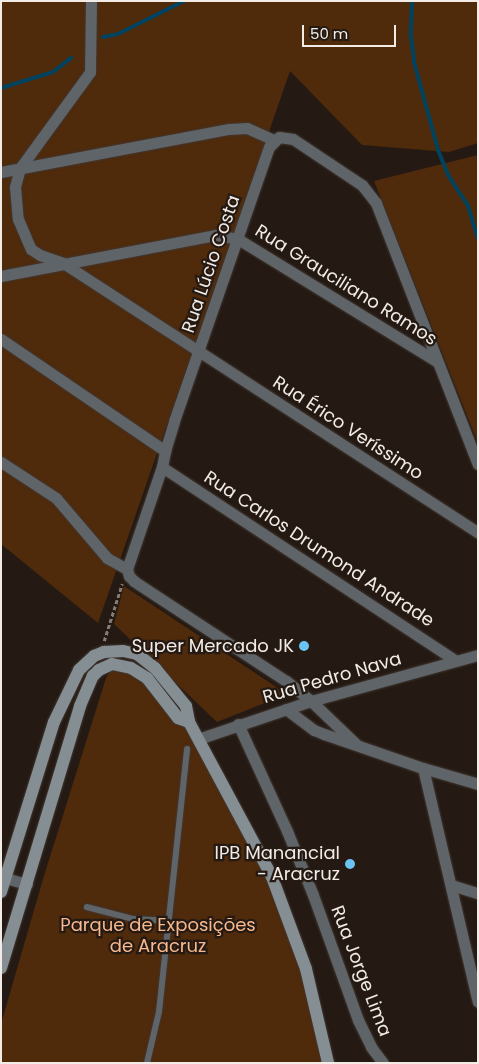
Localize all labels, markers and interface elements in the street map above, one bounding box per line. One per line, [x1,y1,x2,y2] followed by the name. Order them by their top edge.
[304,15,398,47] scale bar
[310,23,348,44] text: 50 m
[177,192,245,336] street label: Rua Lúcio Costa
[251,220,441,350] street label: Rua Grauciliano Ramos
[269,371,427,485] street label: Rua Érico Veríssimo
[200,466,438,632] street label: Rua Carlos Drumond Andrade
[132,635,294,657] place label: Super Mercado JK
[298,640,310,652] marker: Super Mercado JK
[260,648,404,708] street label: Rua Pedro Nava
[214,843,340,886] place label: IPB Manancial - Aracruz
[344,858,356,870] marker: IPB Manancial - Aracruz
[326,903,396,1039] street label: Rua Jorge Lima
[60,915,256,958] park label: Parque de Exposições de Aracruz

